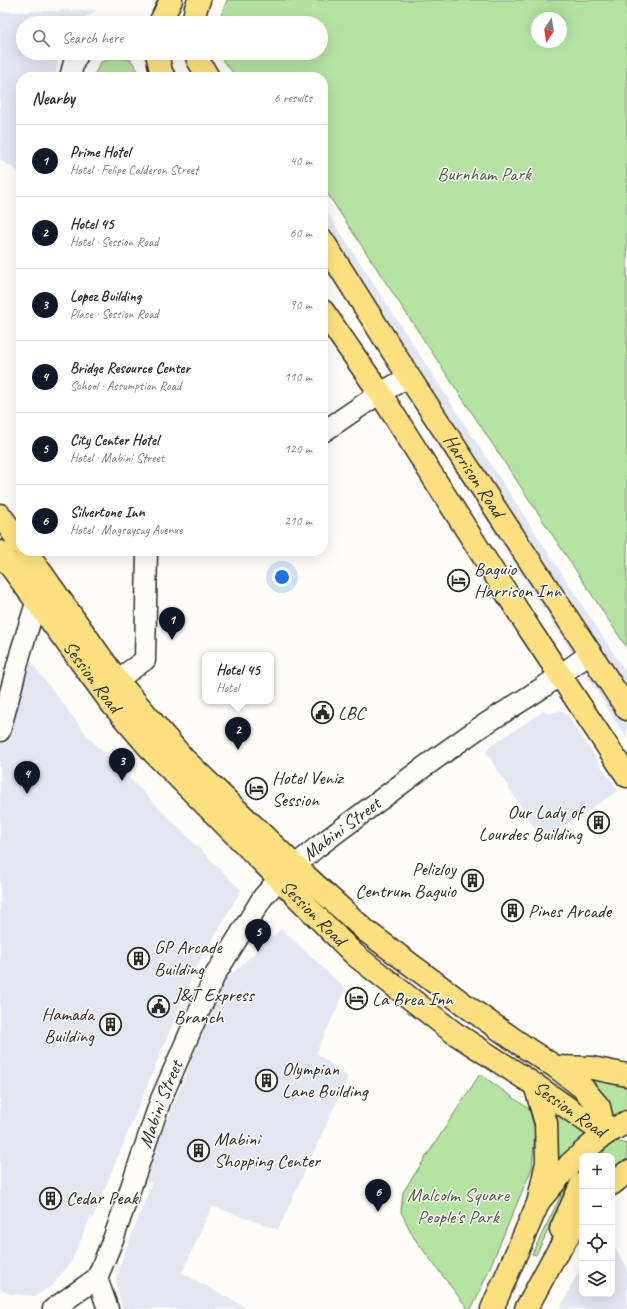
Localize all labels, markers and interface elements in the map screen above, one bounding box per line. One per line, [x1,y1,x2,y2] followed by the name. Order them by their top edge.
[531,12,567,48] north arrow
[16,16,328,60] search box
[30,27,52,49] icon: search
[62,29,123,48] text: Search here
[32,88,75,109] text: Nearby
[274,90,312,106] text: 6 results
[70,143,130,162] text: Prime Hotel
[42,153,48,169] text: 1
[290,153,312,169] text: 40 m
[70,162,198,178] text: Hotel · Felipe Calderon Street
[437,162,533,186] park label: Burnham Park
[70,215,114,234] text: Hotel 45
[42,225,48,241] text: 2
[290,225,312,241] text: 60 m
[70,234,158,250] text: Hotel · Session Road
[70,287,141,306] text: Lopez Building
[42,297,48,313] text: 3
[290,297,312,313] text: 90 m
[70,306,158,322] text: Place · Session Road
[70,359,190,378] text: Bridge Resource Center
[42,369,48,385] text: 4
[284,369,312,385] text: 110 m
[70,378,181,394] text: School · Assumption Road
[438,430,512,525] street label: Harrison Road
[70,431,159,450] text: City Center Hotel
[42,441,48,457] text: 5
[284,441,312,457] text: 120 m
[70,450,164,466] text: Hotel · Mabini Street
[70,503,145,522] text: Silvertone Inn
[42,513,48,529] text: 6
[284,513,312,529] text: 210 m
[70,522,182,538] text: Hotel · Magsaysay Avenue
[474,557,563,603] place label: Baguio Harrison Inn
[272,567,292,587] your location
[446,567,472,593] hotel icon: Baguio Harrison Inn
[159,607,185,640] pin: 1
[58,636,129,720] street label: Session Road
[202,652,274,704] popup
[216,661,260,680] text: Hotel 45
[216,680,239,696] text: Hotel
[310,700,336,726] public building icon: LBC
[338,701,368,725] place label: LBC
[225,717,251,750] pin: 2
[109,748,135,781] pin: 3
[14,761,40,794] pin: 4
[272,766,345,812] place label: Hotel Veniz Session
[243,776,269,802] hotel icon: Hotel Veniz Session
[298,791,387,866] street label: Mabini Street
[479,800,586,846] place label: Our Lady of Lourdes Building
[585,810,611,836] building icon: Our Lady of Lourdes Building
[355,857,458,903] place label: Pelizloy Centrum Baguio
[459,867,485,893] building icon: Pelizloy Centrum Baguio
[275,875,354,953] street label: Session Road
[500,898,526,924] building icon: Pines Arcade
[528,899,613,923] place label: Pines Arcade
[245,919,271,952] pin: 5
[154,935,223,981] place label: GP Arcade Building
[126,945,152,971] building icon: GP Arcade Building
[173,983,255,1029] place label: J&T Express Branch
[343,986,369,1012] hotel icon: La Brea Inn
[372,987,454,1011] place label: La Brea Inn
[145,993,171,1019] public building icon: J&T Express Branch
[41,1002,96,1048] place label: Hamada Building
[97,1012,123,1038] building icon: Hamada Building
[133,1055,189,1151] street label: Mabini Street
[282,1057,369,1103] place label: Olympian Lane Building
[254,1067,280,1093] building icon: Olympian Lane Building
[529,1076,614,1145] street label: Session Road
[214,1127,321,1173] place label: Mabini Shopping Center
[185,1137,211,1163] building icon: Mabini Shopping Center
[579,1153,615,1297] map controls
[579,1153,615,1189] button: +
[365,1179,391,1212] pin: 6
[407,1183,511,1229] park label: Malcolm Square People's Park
[38,1185,64,1211] building icon: Cedar Peak
[66,1186,140,1210] place label: Cedar Peak
[579,1189,615,1225] button: −
[579,1225,615,1261] button: locate
[579,1261,615,1297] button: layers

